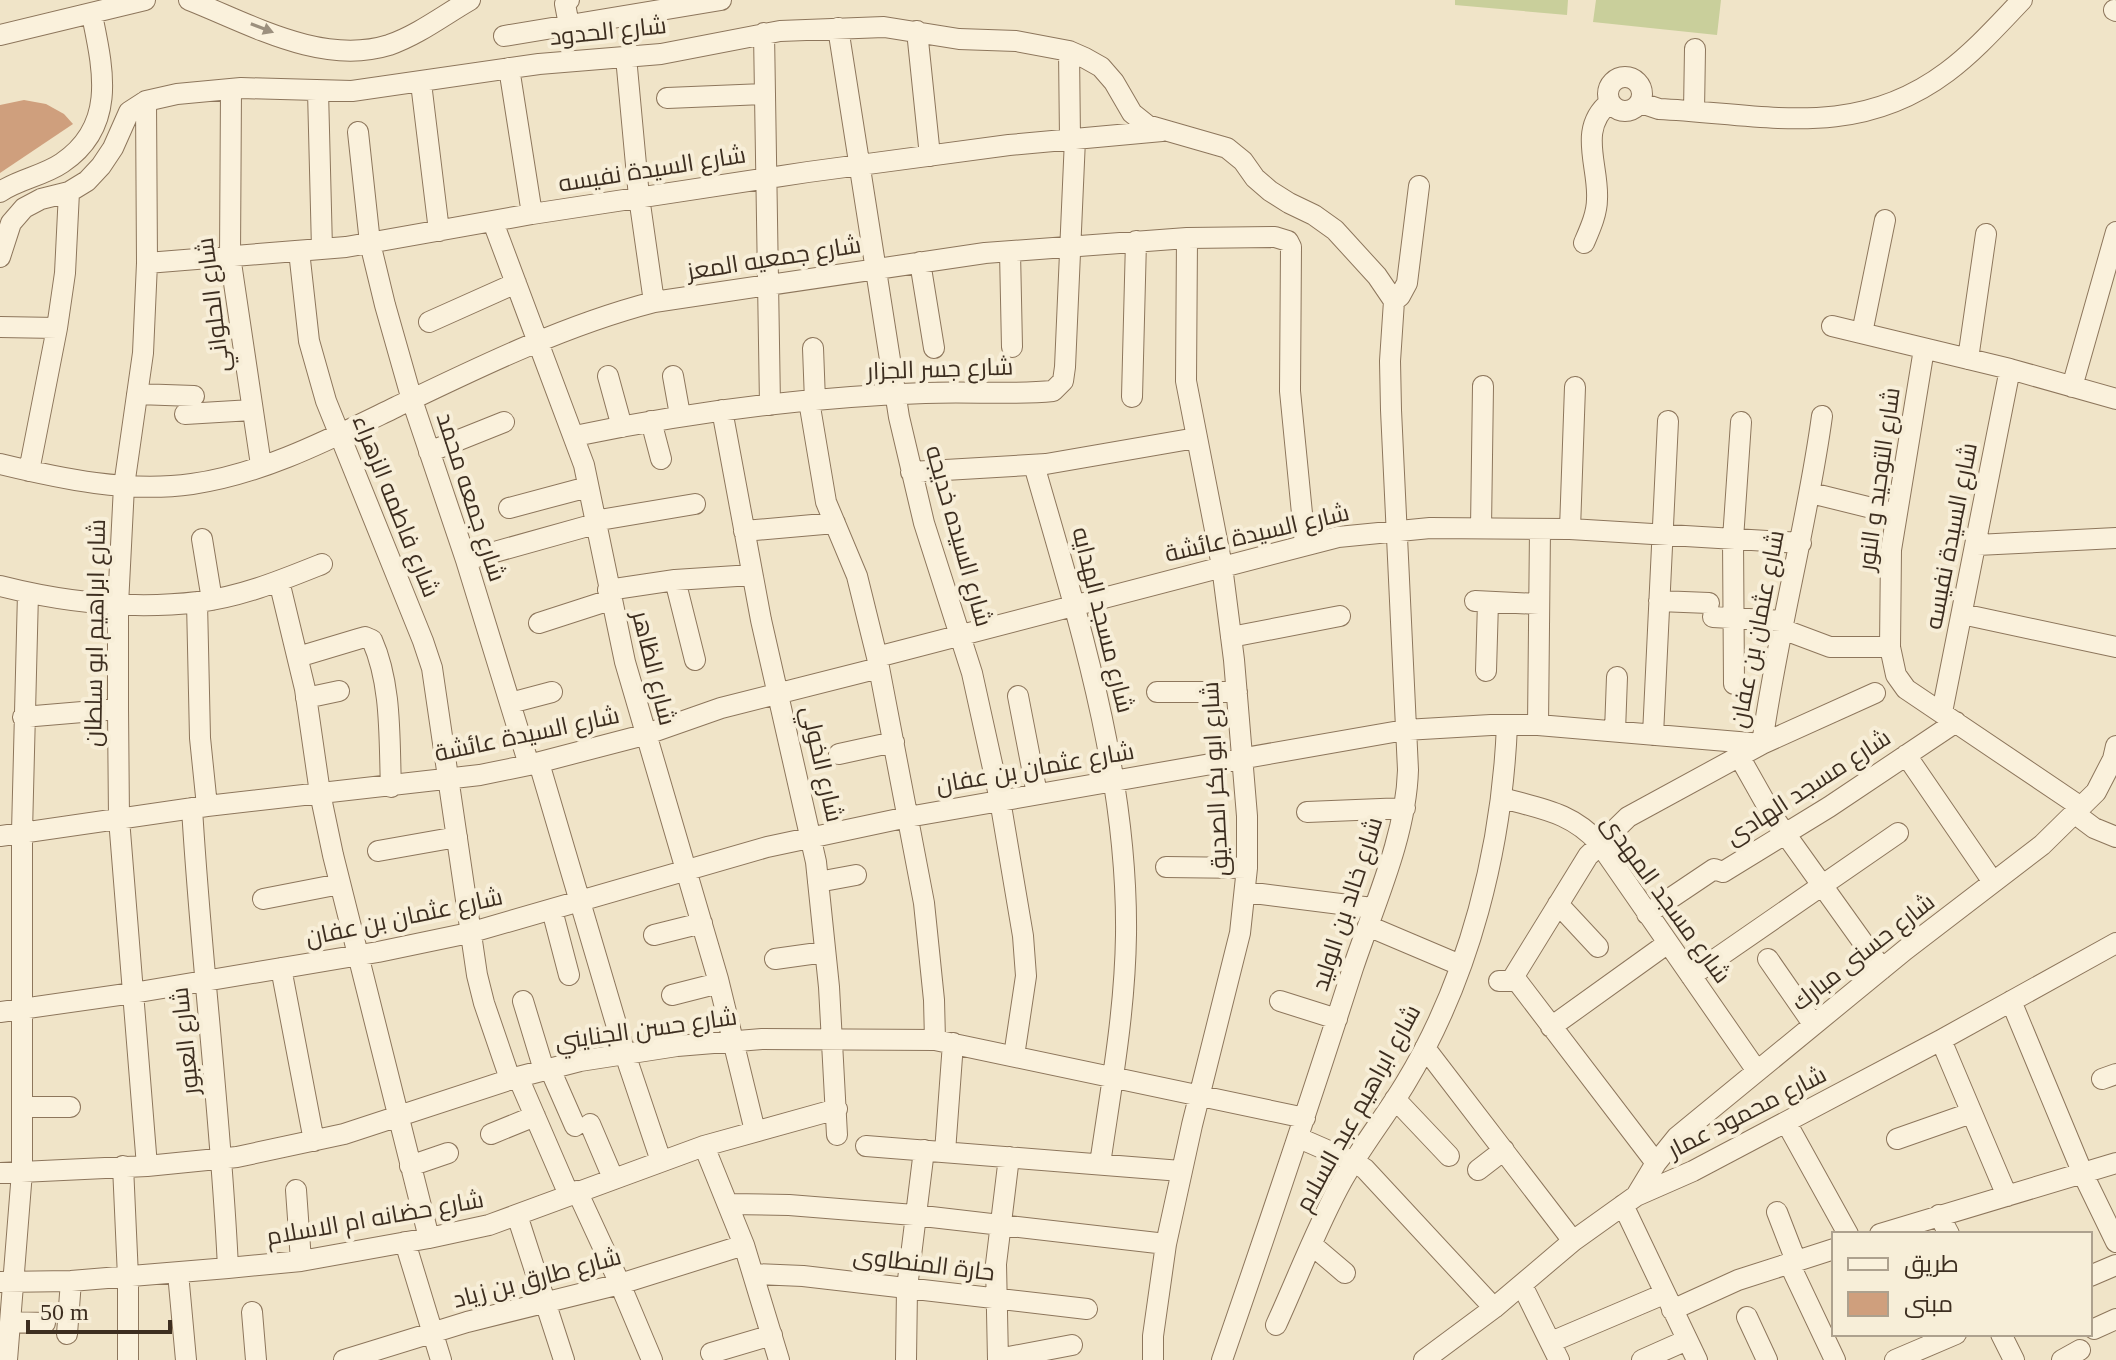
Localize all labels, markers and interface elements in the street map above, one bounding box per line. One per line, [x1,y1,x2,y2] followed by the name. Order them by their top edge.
[548,12,668,53] street label: شارع الحدود
[250,22,274,35] one-way arrow
[556,141,748,200] street label: شارع السيدة نفيسه
[683,231,863,288] street label: شارع جمعيه المعز
[192,236,240,374] street label: شارع الحلواني
[864,353,1014,388] street label: شارع جسر الجزار
[1853,386,1908,575] street label: شارع التوحيد و النور
[429,409,511,586] street label: شارع جمعه محمد
[345,411,444,602] street label: شارع فاطمه الزهراء
[1920,441,1985,632] street label: شارع السيدة نفيسه
[918,443,997,630] street label: شارع السيده خديجه
[1162,499,1352,570] street label: شارع السيدة عائشة
[80,519,113,747] street label: شارع ابراهيم ابو سلطان
[1064,525,1139,716] street label: شارع مسجد الهدايه
[1725,528,1792,731] street label: شارع عثمان بن عفان
[624,606,681,729] street label: شارع الظاهر
[1197,681,1236,877] street label: شارع ابو بكر الصديق
[432,702,622,769] street label: شارع السيدة عائشة
[790,703,848,826] street label: شارع الخولي
[1721,724,1897,852] street label: شارع مسجد الهادى
[934,738,1137,801] street label: شارع عثمان بن عفان
[1594,810,1736,990] street label: شارع مسجد المهدى
[1307,814,1390,995] street label: شارع خالد بن الوليد
[303,883,506,954] street label: شارع عثمان بن عفان
[1787,888,1941,1018] street label: شارع حسنى مبارك
[166,986,207,1098] street label: شارع العبور
[1290,1000,1428,1217] street label: شارع ابراهيم عبد السلام
[553,1003,740,1061] street label: شارع حسن الجنايني
[1662,1061,1832,1167] street label: شارع محمود عمار
[264,1186,486,1253] street label: شارع حضانه ام الاسلام
[1832,1232,2092,1336] legend
[851,1242,996,1287] street label: حارة المنطاوى
[450,1243,625,1316] street label: شارع طارق بن زياد
[1904,1251,1959,1279] text: طريق
[28,1284,170,1334] scale bar
[1904,1291,1953,1318] text: مبنى
[40,1299,89,1325] text: 50 m

